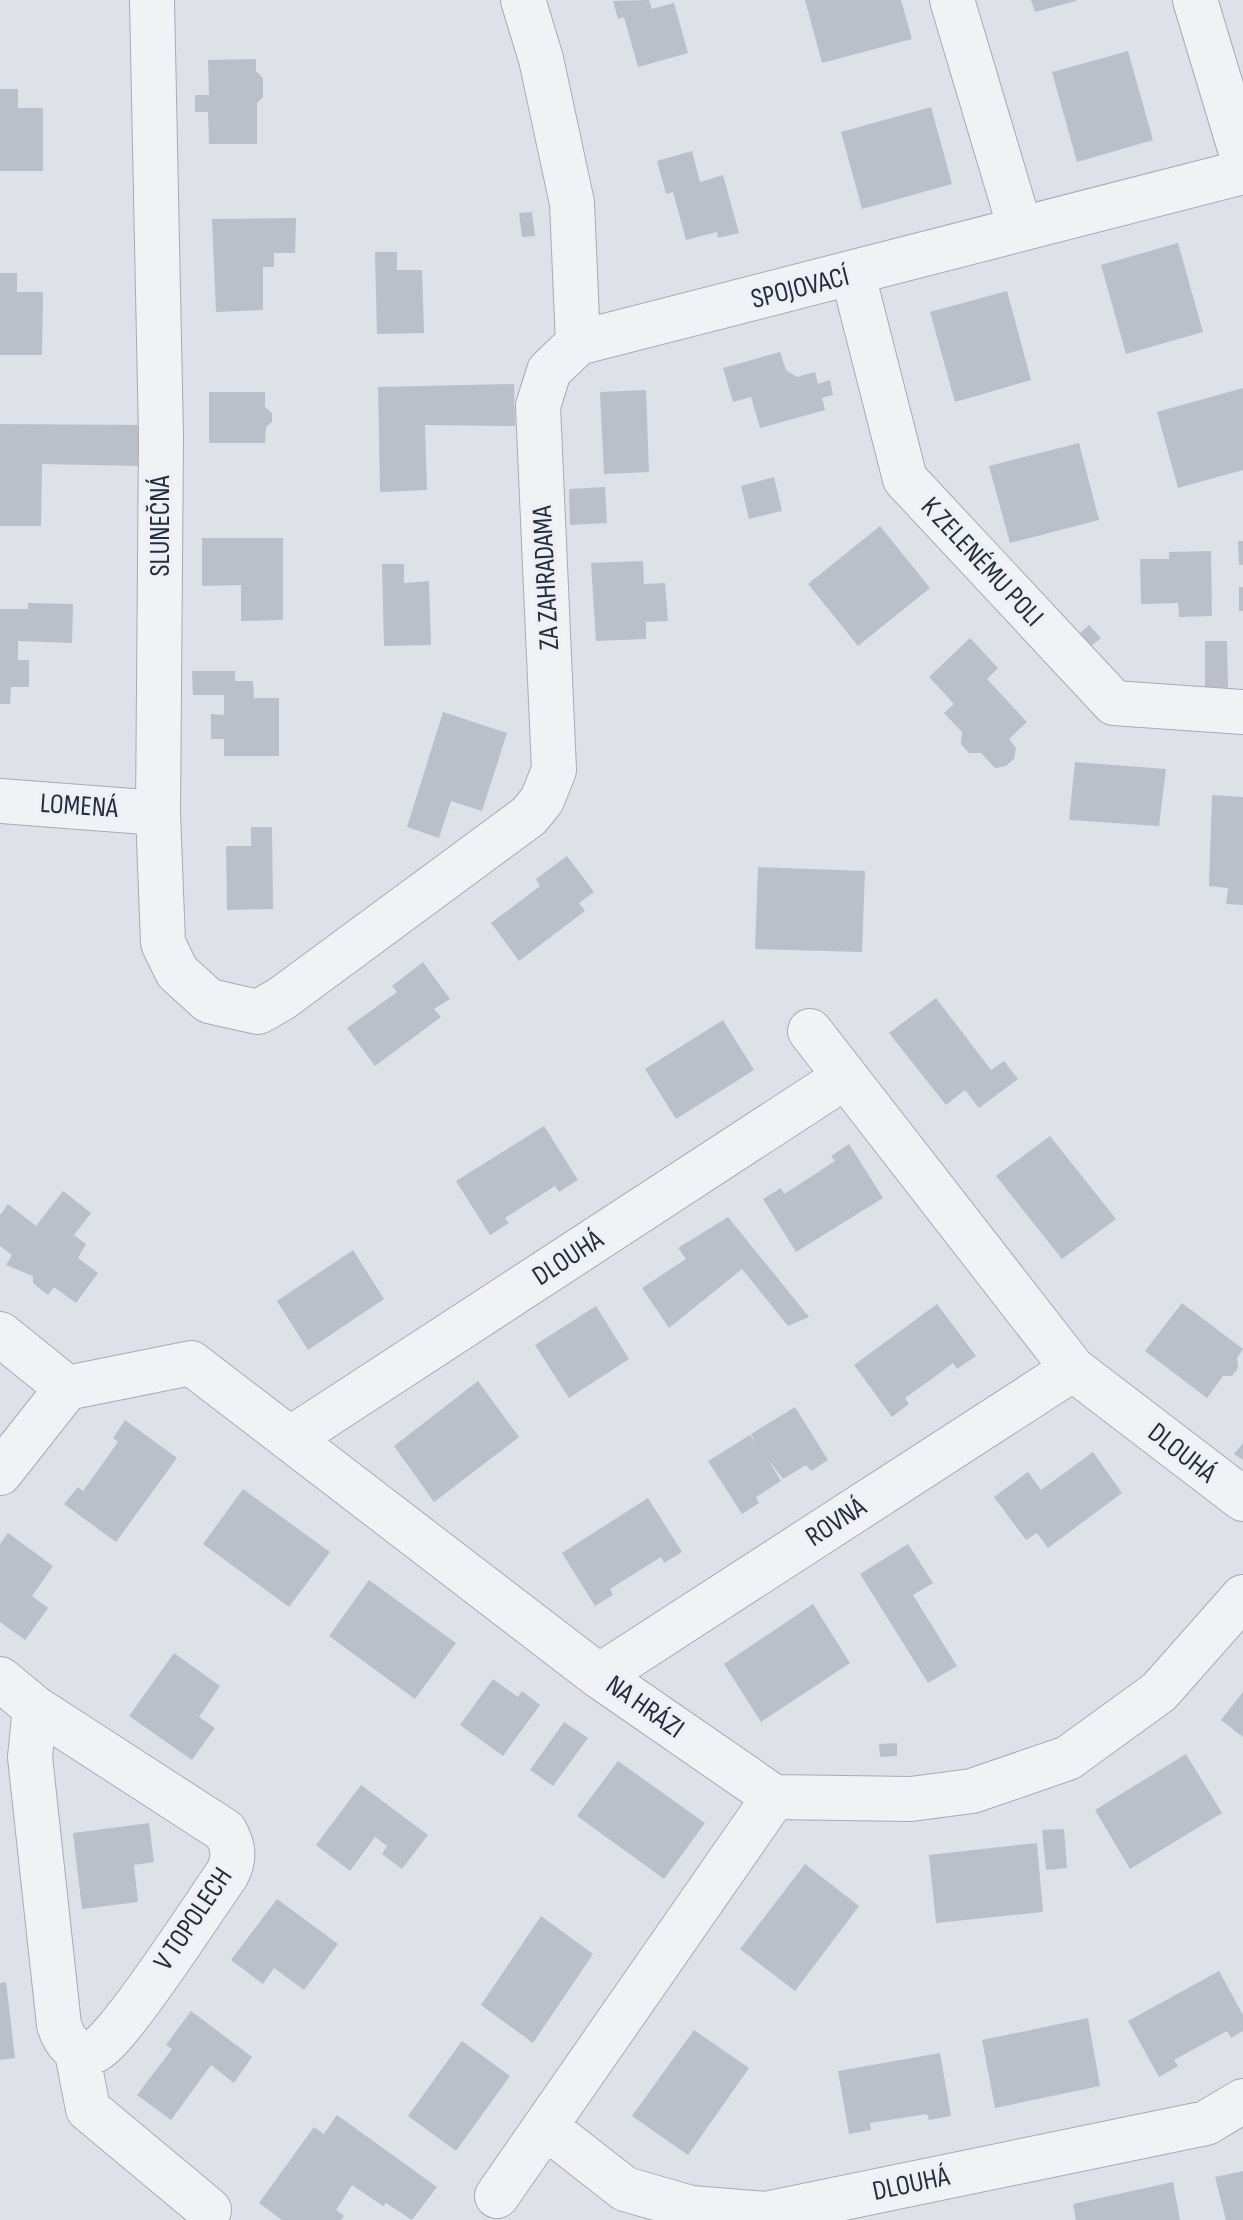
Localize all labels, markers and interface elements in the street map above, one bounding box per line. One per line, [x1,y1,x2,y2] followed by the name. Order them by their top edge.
[748,260,853,316] street label: SPOJOVACÍ
[144,474,177,577] street label: SLUNEČNÁ
[914,491,1050,633] street label: K ZELENÉMU POLI
[526,504,566,651] street label: ZA ZAHRADAMA
[39,787,120,825] street label: LOMENÁ
[526,1222,610,1293] street label: DLOUHÁ
[1141,1416,1224,1490] street label: DLOUHÁ
[800,1490,873,1554] street label: ROVNÁ
[600,1668,690,1746] street label: NA HRÁZI
[147,1861,239,1977] street label: V TOPOLECH
[870,2160,953,2208] street label: DLOUHÁ

